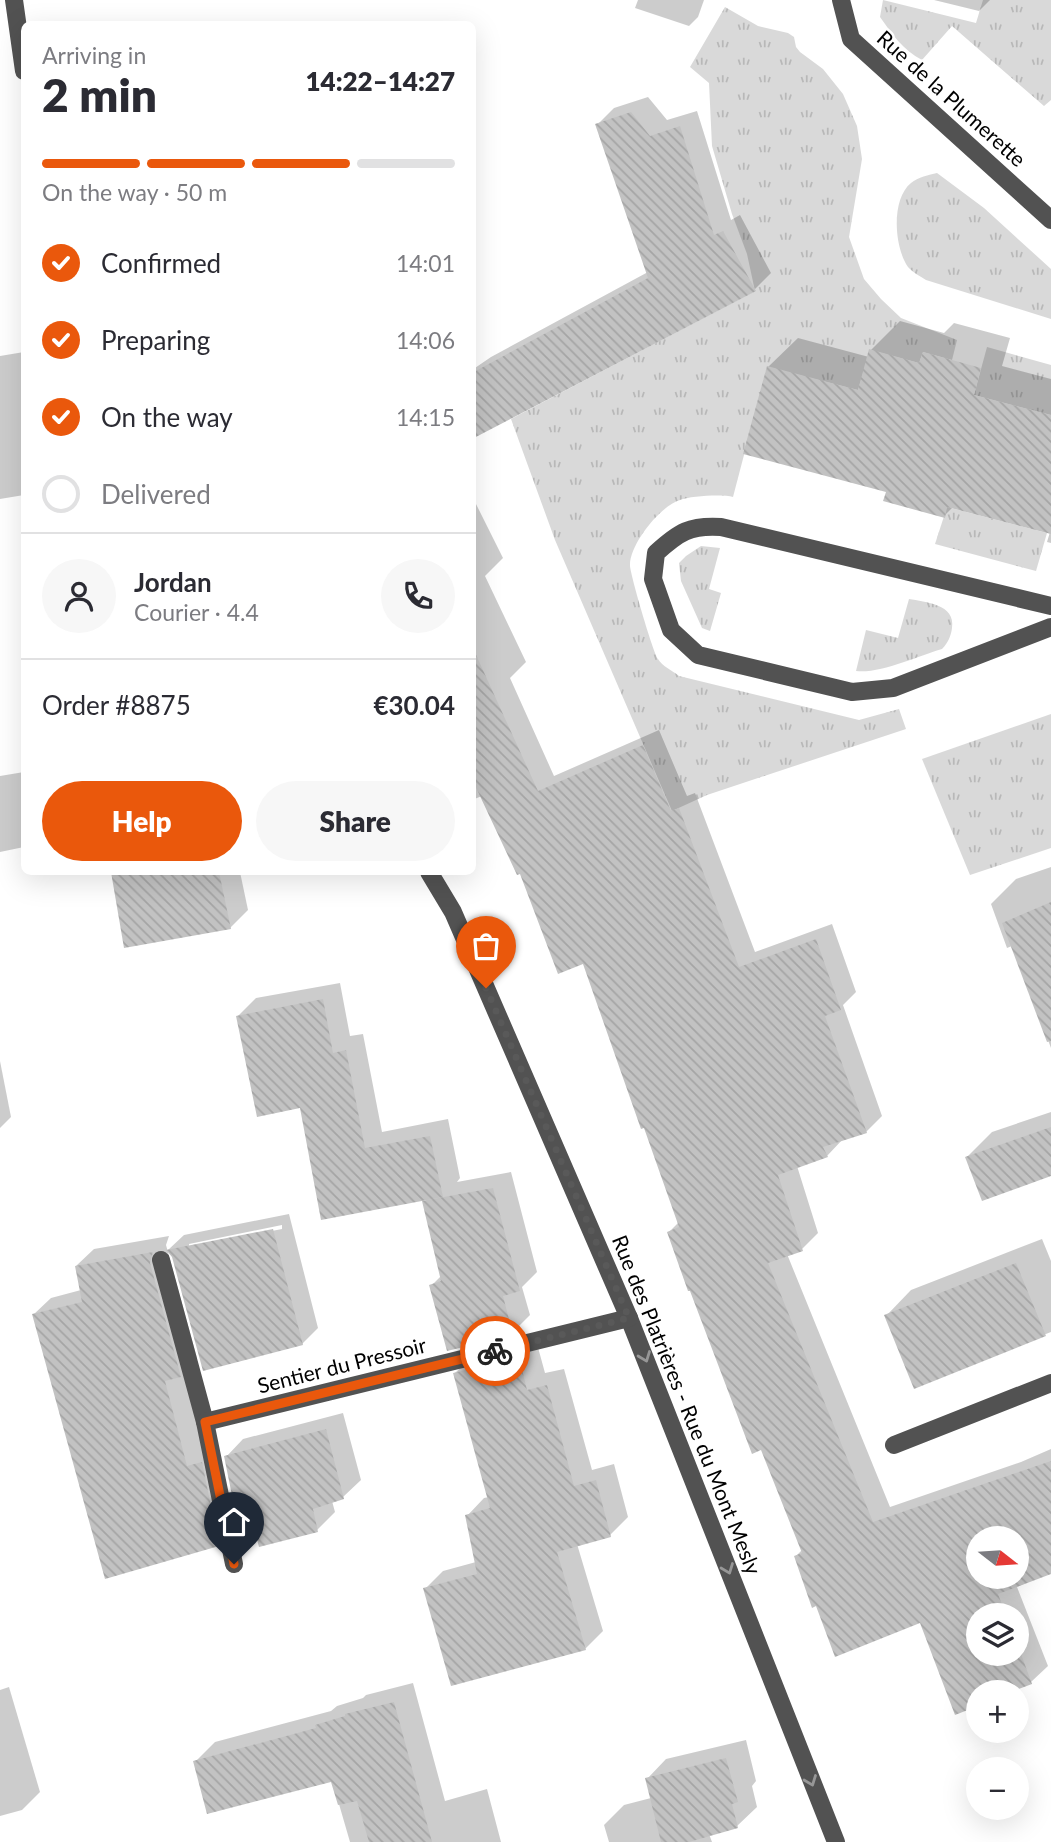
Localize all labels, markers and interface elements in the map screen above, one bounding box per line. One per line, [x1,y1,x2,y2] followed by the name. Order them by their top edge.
[873,25,1031,171] street label: Rue de la Plumerette
[42,41,146,69] text: Arriving in
[305,65,455,97] text: 14:22–14:27
[42,67,157,122] text: 2 min
[42,178,227,206] text: On the way · 50 m
[42,244,80,282] icon: check
[101,247,221,279] text: Confirmed
[396,249,455,277] text: 14:01
[42,321,80,359] icon: check
[101,324,210,356] text: Preparing
[396,326,455,354] text: 14:06
[42,398,80,436] icon: check
[101,401,233,433] text: On the way
[396,403,455,431] text: 14:15
[101,478,211,510] text: Delivered
[42,559,116,633] button: person
[381,559,455,633] button: phone
[134,566,212,598] text: Jordan
[134,598,259,626] text: Courier · 4.4
[42,689,191,721] text: Order #8875
[373,689,455,721] text: €30.04
[42,781,242,861] button: Help
[256,781,455,861] button: Share
[456,916,516,988] pin
[467,927,505,965] icon: bag
[608,1231,767,1578] street label: Rue des Platrières - Rue du Mont Mesly
[460,1316,530,1386] courier
[255,1331,429,1398] street label: Sentier du Pressoir
[476,1332,514,1370] icon: bike
[636,1351,650,1363] one-way arrow
[204,1492,264,1564] pin
[215,1503,253,1541] icon: home
[966,1526,1029,1589] north arrow
[966,1526,1029,1820] map controls
[719,1562,733,1574] one-way arrow
[966,1603,1029,1666] button: layers
[966,1680,1029,1743] button: +
[966,1757,1029,1820] button: −
[803,1774,817,1786] one-way arrow

